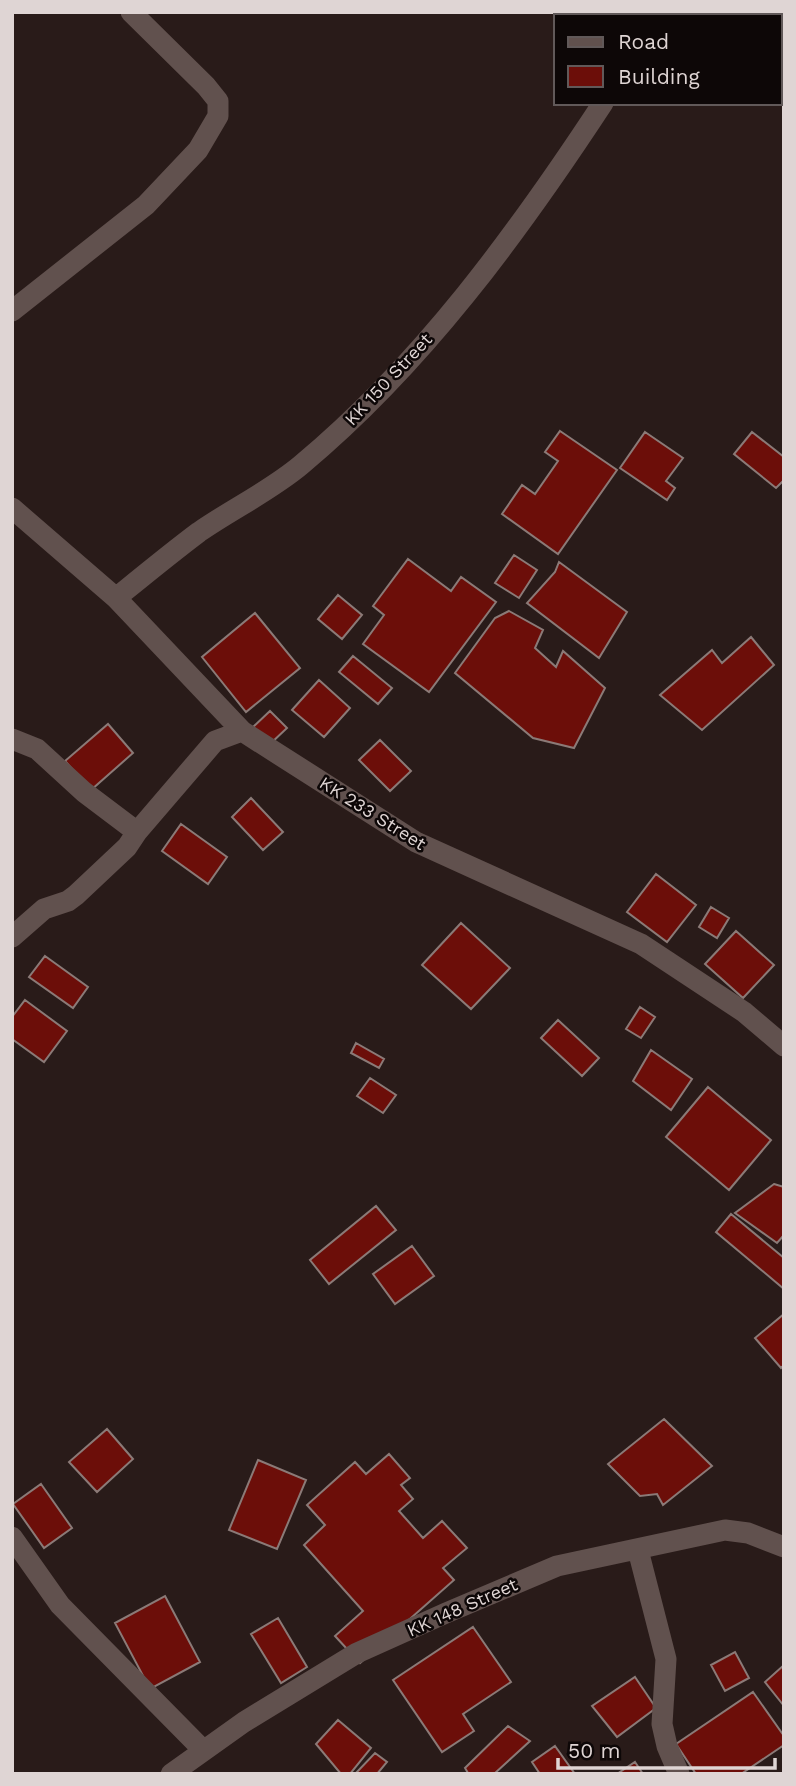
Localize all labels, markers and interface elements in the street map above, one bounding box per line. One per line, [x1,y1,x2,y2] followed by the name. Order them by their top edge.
[554,14,782,105] legend
[618,29,669,54] text: Road
[618,64,700,89] text: Building
[340,328,436,429] street label: KK 150 Street
[316,772,430,854] street label: KK 233 Street
[404,1573,521,1641] street label: KK 148 Street
[558,1726,775,1770] scale bar
[568,1738,620,1763] text: 50 m

